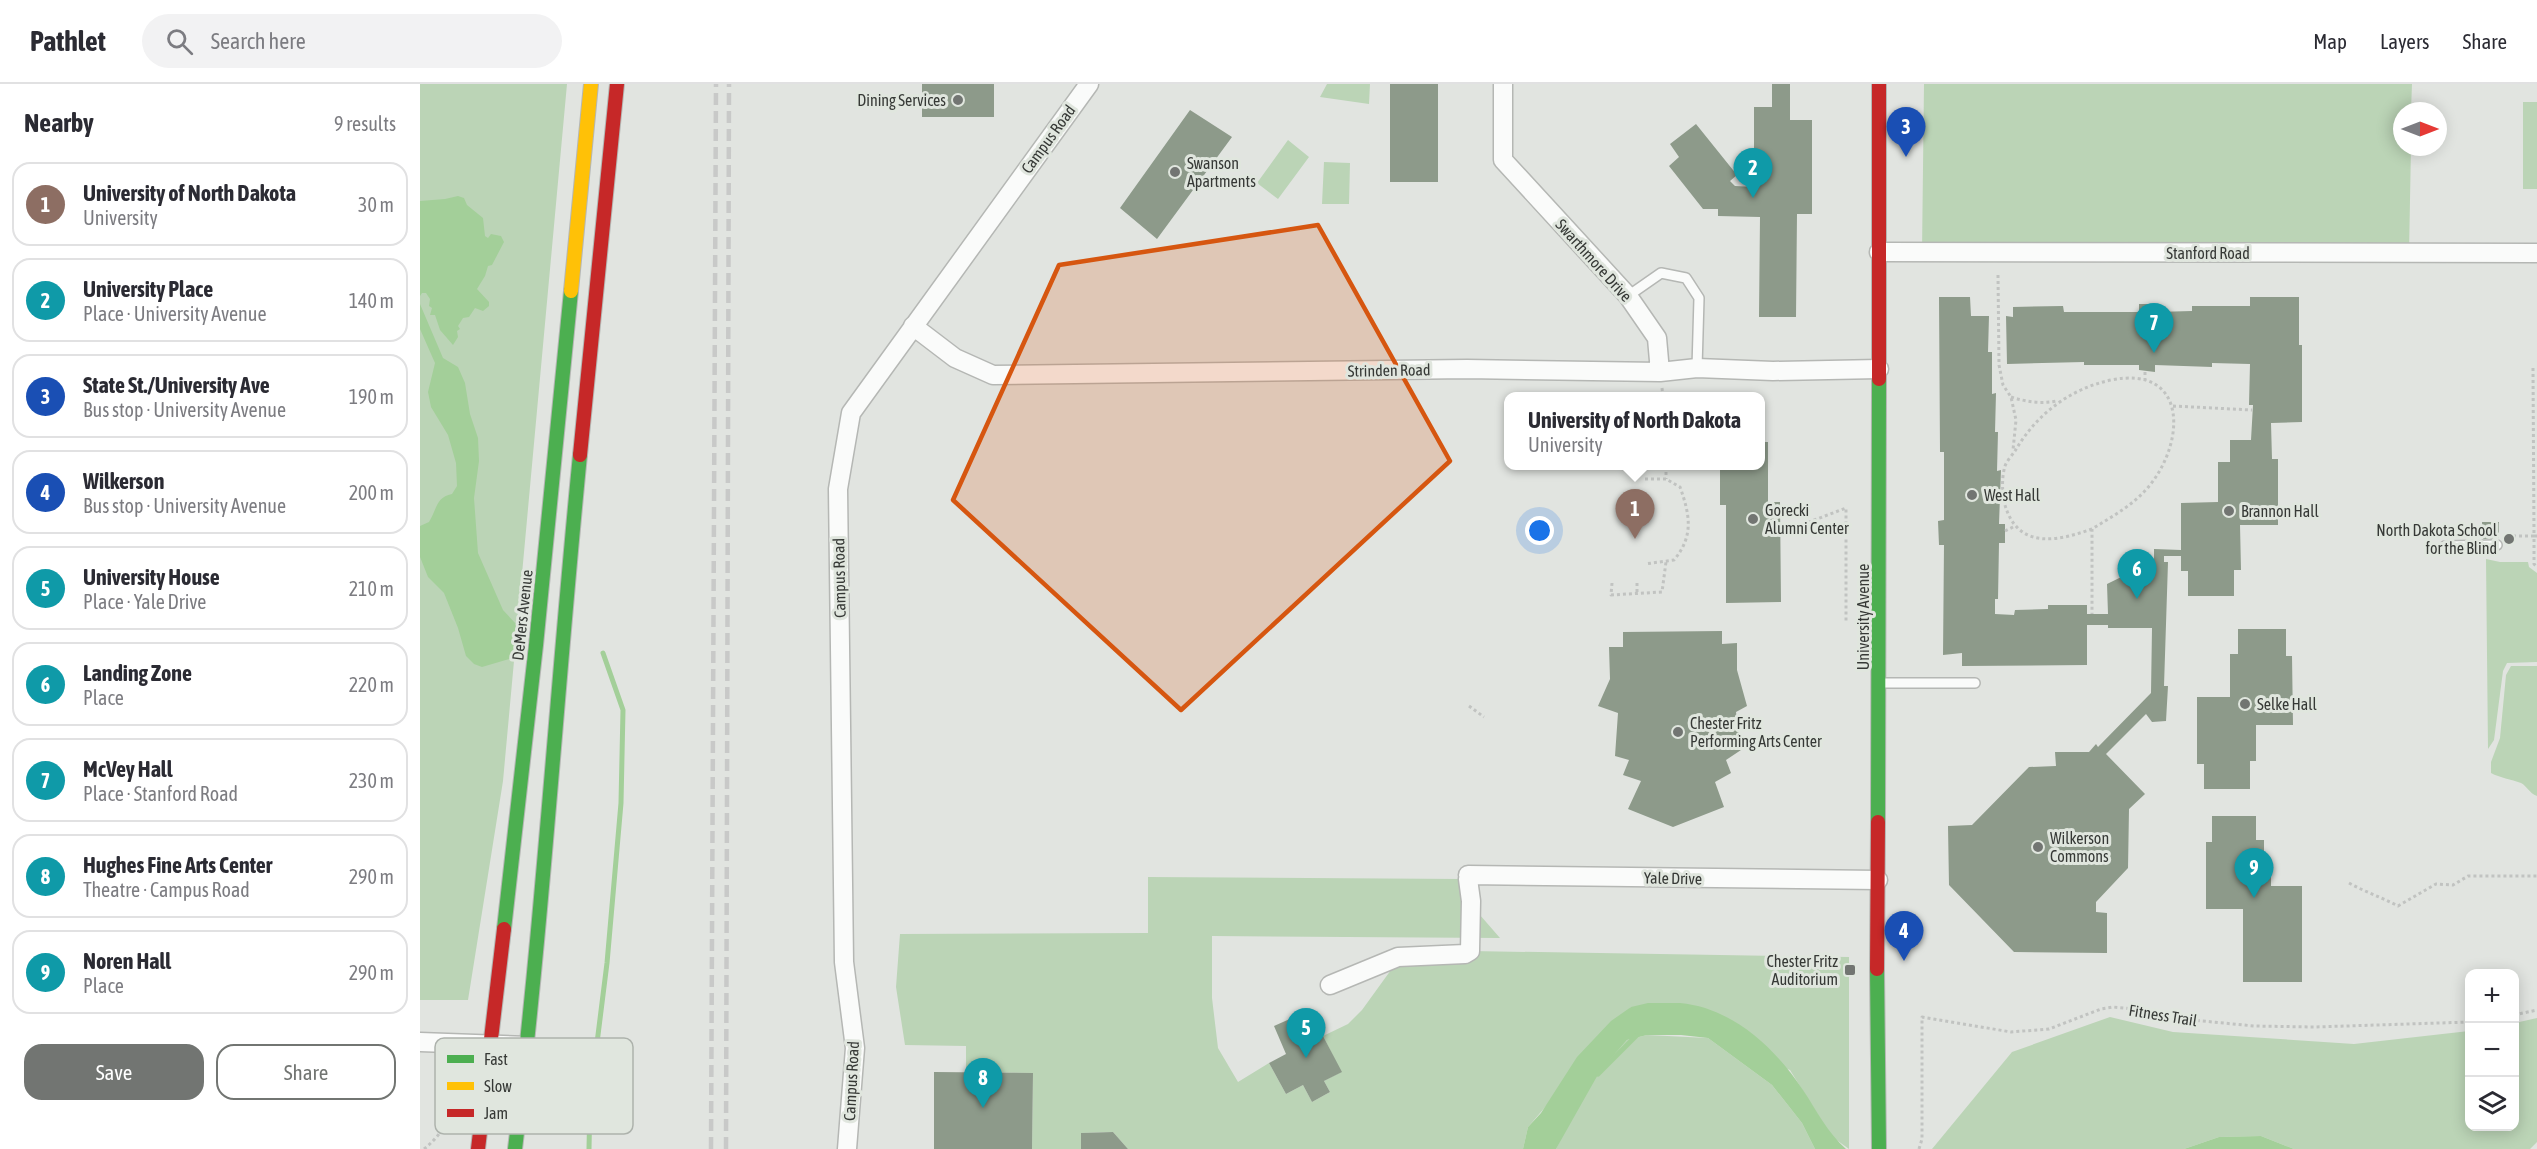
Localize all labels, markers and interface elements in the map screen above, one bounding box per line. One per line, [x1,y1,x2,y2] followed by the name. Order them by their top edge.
[142,14,562,68] search box
[30,25,106,57] text: Pathlet
[163,25,196,58] icon: search
[211,28,306,54] text: Search here
[2313,29,2347,53] text: Map
[2380,29,2430,53] text: Layers
[2463,29,2507,53] text: Share
[857,91,946,110] place label: Dining Services
[951,93,965,107] marker: Dining Services
[1017,101,1080,177] street label: Campus Road
[2393,102,2447,156] north arrow
[1886,107,1926,157] pin: 3
[24,108,94,138] text: Nearby
[334,112,396,135] text: 9 results
[1734,148,1772,198] pin: 2
[1187,154,1256,191] place label: Swanson Apartments
[1168,165,1182,179] marker: Swanson Apartments
[83,180,296,206] text: University of North Dakota
[41,193,50,216] text: 1
[358,193,394,216] text: 30 m
[83,206,158,229] text: University
[1552,215,1636,305] street label: Swarthmore Drive
[2166,244,2250,262] street label: Stanford Road
[83,276,213,302] text: University Place
[41,289,50,312] text: 2
[349,289,394,312] text: 140 m
[83,302,267,325] text: Place · University Avenue
[2134,304,2174,353] pin: 7
[1347,360,1431,380] street label: Strinden Road
[83,372,270,398] text: State St./University Ave
[41,385,50,408] text: 3
[349,385,394,408] text: 190 m
[1504,392,1765,470] popup
[83,398,286,421] text: Bus stop · University Avenue
[1528,407,1741,433] text: University of North Dakota
[1528,433,1603,456] text: University
[83,468,164,494] text: Wilkerson
[41,481,50,504] text: 4
[349,481,394,504] text: 200 m
[1984,486,2041,504] place label: West Hall
[1965,488,1979,502] marker: West Hall
[1616,490,1654,539] pin: 1
[83,494,286,517] text: Bus stop · University Avenue
[1765,501,1849,537] place label: Gorecki Alumni Center
[2241,502,2319,520] place label: Brannon Hall
[2222,504,2236,518] marker: Brannon Hall
[1746,512,1760,526] marker: Gorecki Alumni Center
[1525,516,1554,545] your location
[2376,521,2498,557] place label: North Dakota School for the Blind
[2502,532,2516,546] marker: North Dakota School for the Blind
[829,538,850,618] street label: Campus Road
[2118,550,2156,599] pin: 6
[83,564,220,590] text: University House
[1854,564,1873,670] street label: University Avenue
[508,569,536,661] street label: DeMers Avenue
[41,577,50,600] text: 5
[349,577,394,600] text: 210 m
[83,590,206,613] text: Place · Yale Drive
[83,660,192,686] text: Landing Zone
[41,673,50,696] text: 6
[349,673,394,696] text: 220 m
[83,686,124,709] text: Place
[2257,695,2317,713] place label: Selke Hall
[2238,697,2252,711] marker: Selke Hall
[1690,714,1822,751] place label: Chester Fritz Performing Arts Center
[1671,725,1685,739] marker: Chester Fritz Performing Arts Center
[83,756,173,782] text: McVey Hall
[41,769,50,792] text: 7
[349,769,394,792] text: 230 m
[83,782,238,805] text: Place · Stanford Road
[2050,829,2109,865] place label: Wilkerson Commons
[2031,840,2045,854] marker: Wilkerson Commons
[2234,848,2274,898] pin: 9
[83,852,272,878] text: Hughes Fine Arts Center
[41,865,50,888] text: 8
[349,865,394,888] text: 290 m
[1644,868,1702,888] street label: Yale Drive
[83,878,250,901] text: Theatre · Campus Road
[1884,912,1924,961] pin: 4
[83,948,171,974] text: Noren Hall
[1767,952,1838,988] place label: Chester Fritz Auditorium
[41,961,50,984] text: 9
[349,961,394,984] text: 290 m
[1843,963,1857,977] marker: Chester Fritz Auditorium
[2465,969,2519,1131] map controls
[2465,969,2519,1023] button: +
[83,974,124,997] text: Place
[2127,1001,2199,1029] street label: Fitness Trail
[1286,1008,1326,1058] pin: 5
[2465,1023,2519,1077] button: −
[435,1038,633,1134] legend
[840,1041,863,1121] street label: Campus Road
[24,1044,204,1100] button: Save
[216,1044,396,1100] button: Share
[484,1050,508,1068] text: Fast
[964,1058,1002,1108] pin: 8
[484,1077,512,1095] text: Slow
[2465,1077,2519,1131] button: layers
[484,1104,508,1122] text: Jam

